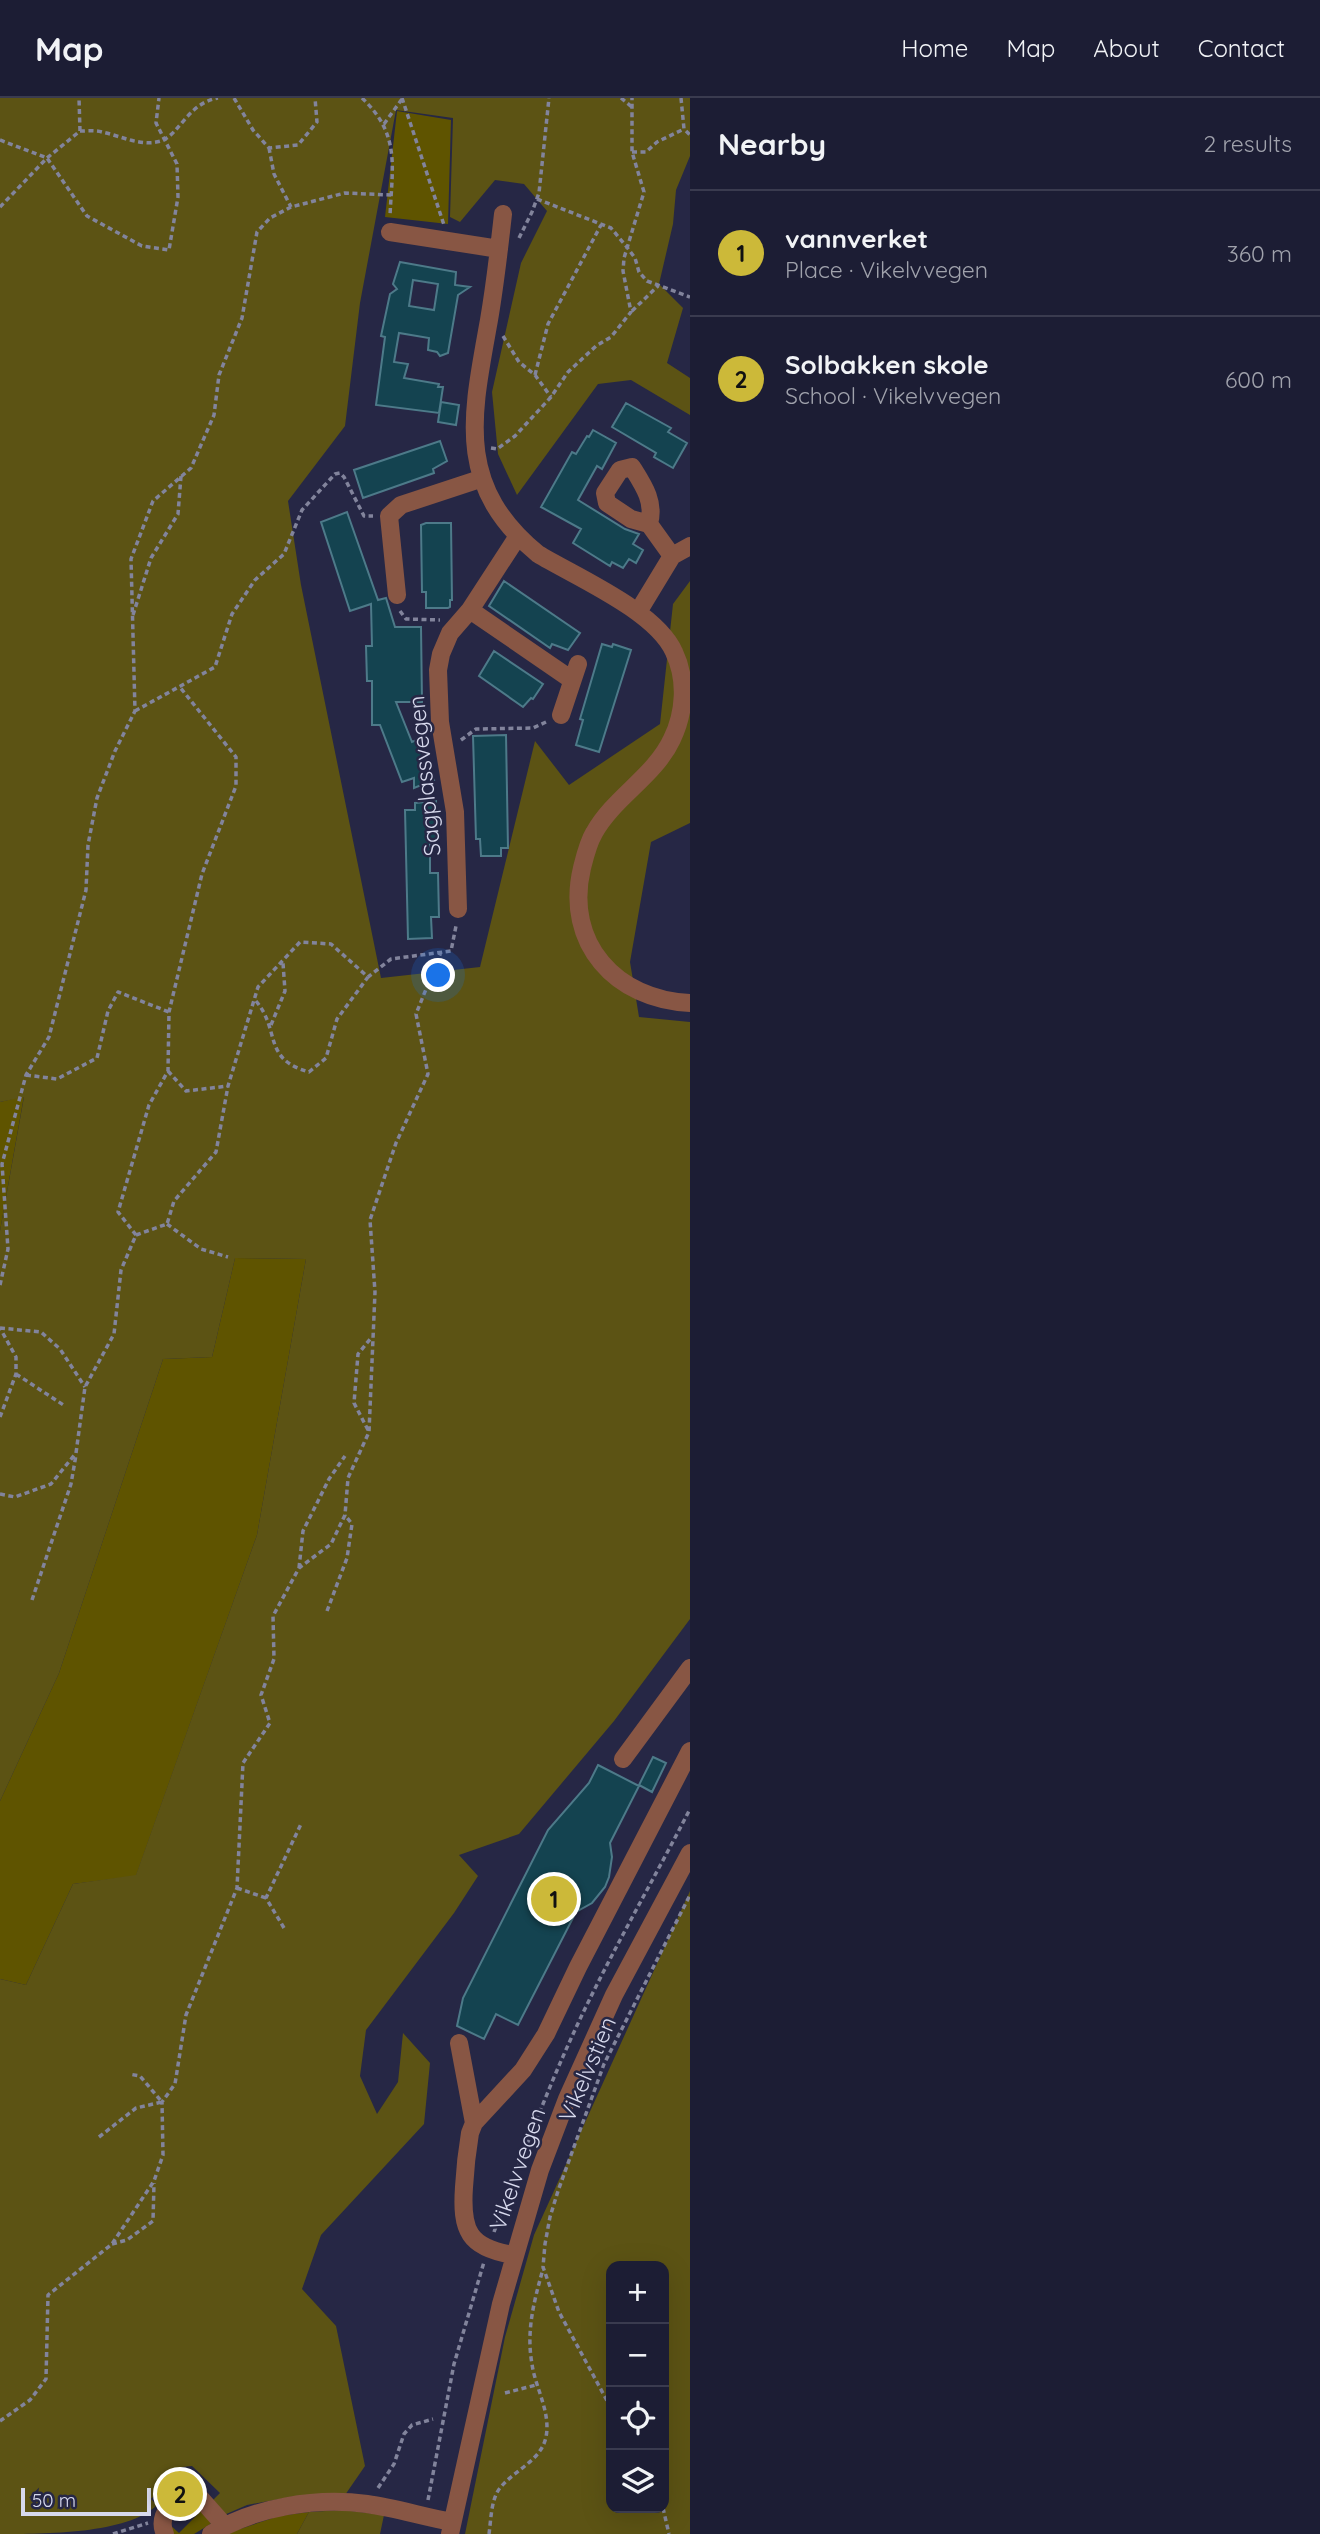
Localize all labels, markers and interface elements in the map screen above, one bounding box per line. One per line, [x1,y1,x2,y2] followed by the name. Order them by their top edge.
[35,28,103,69] text: Map
[901,33,968,63] text: Home
[1006,33,1055,63] text: Map
[1093,33,1160,63] text: About
[1198,33,1285,63] text: Contact
[718,125,826,163] text: Nearby
[1203,129,1292,158] text: 2 results
[785,222,928,255] text: vannverket
[737,239,745,268] text: 1
[1227,239,1292,268] text: 360 m
[785,255,988,284] text: Place · Vikelvvegen
[785,348,989,381] text: Solbakken skole
[734,365,748,394] text: 2
[1225,365,1292,394] text: 600 m
[785,381,1001,410] text: School · Vikelvvegen
[401,694,447,858] street label: Sagplassvegen
[421,958,455,992] your location
[531,1873,577,1925] pin: 1
[552,2012,622,2126] street label: Vikelvstien
[482,2104,552,2234] street label: Vikelvvegen
[606,2261,669,2513] map controls
[606,2261,669,2324] button: +
[606,2324,669,2387] button: −
[606,2387,669,2450] button: locate
[606,2450,669,2513] button: layers
[157,2468,203,2520] pin: 2
[21,2485,150,2517] scale bar
[32,2488,76,2512] text: 50 m

